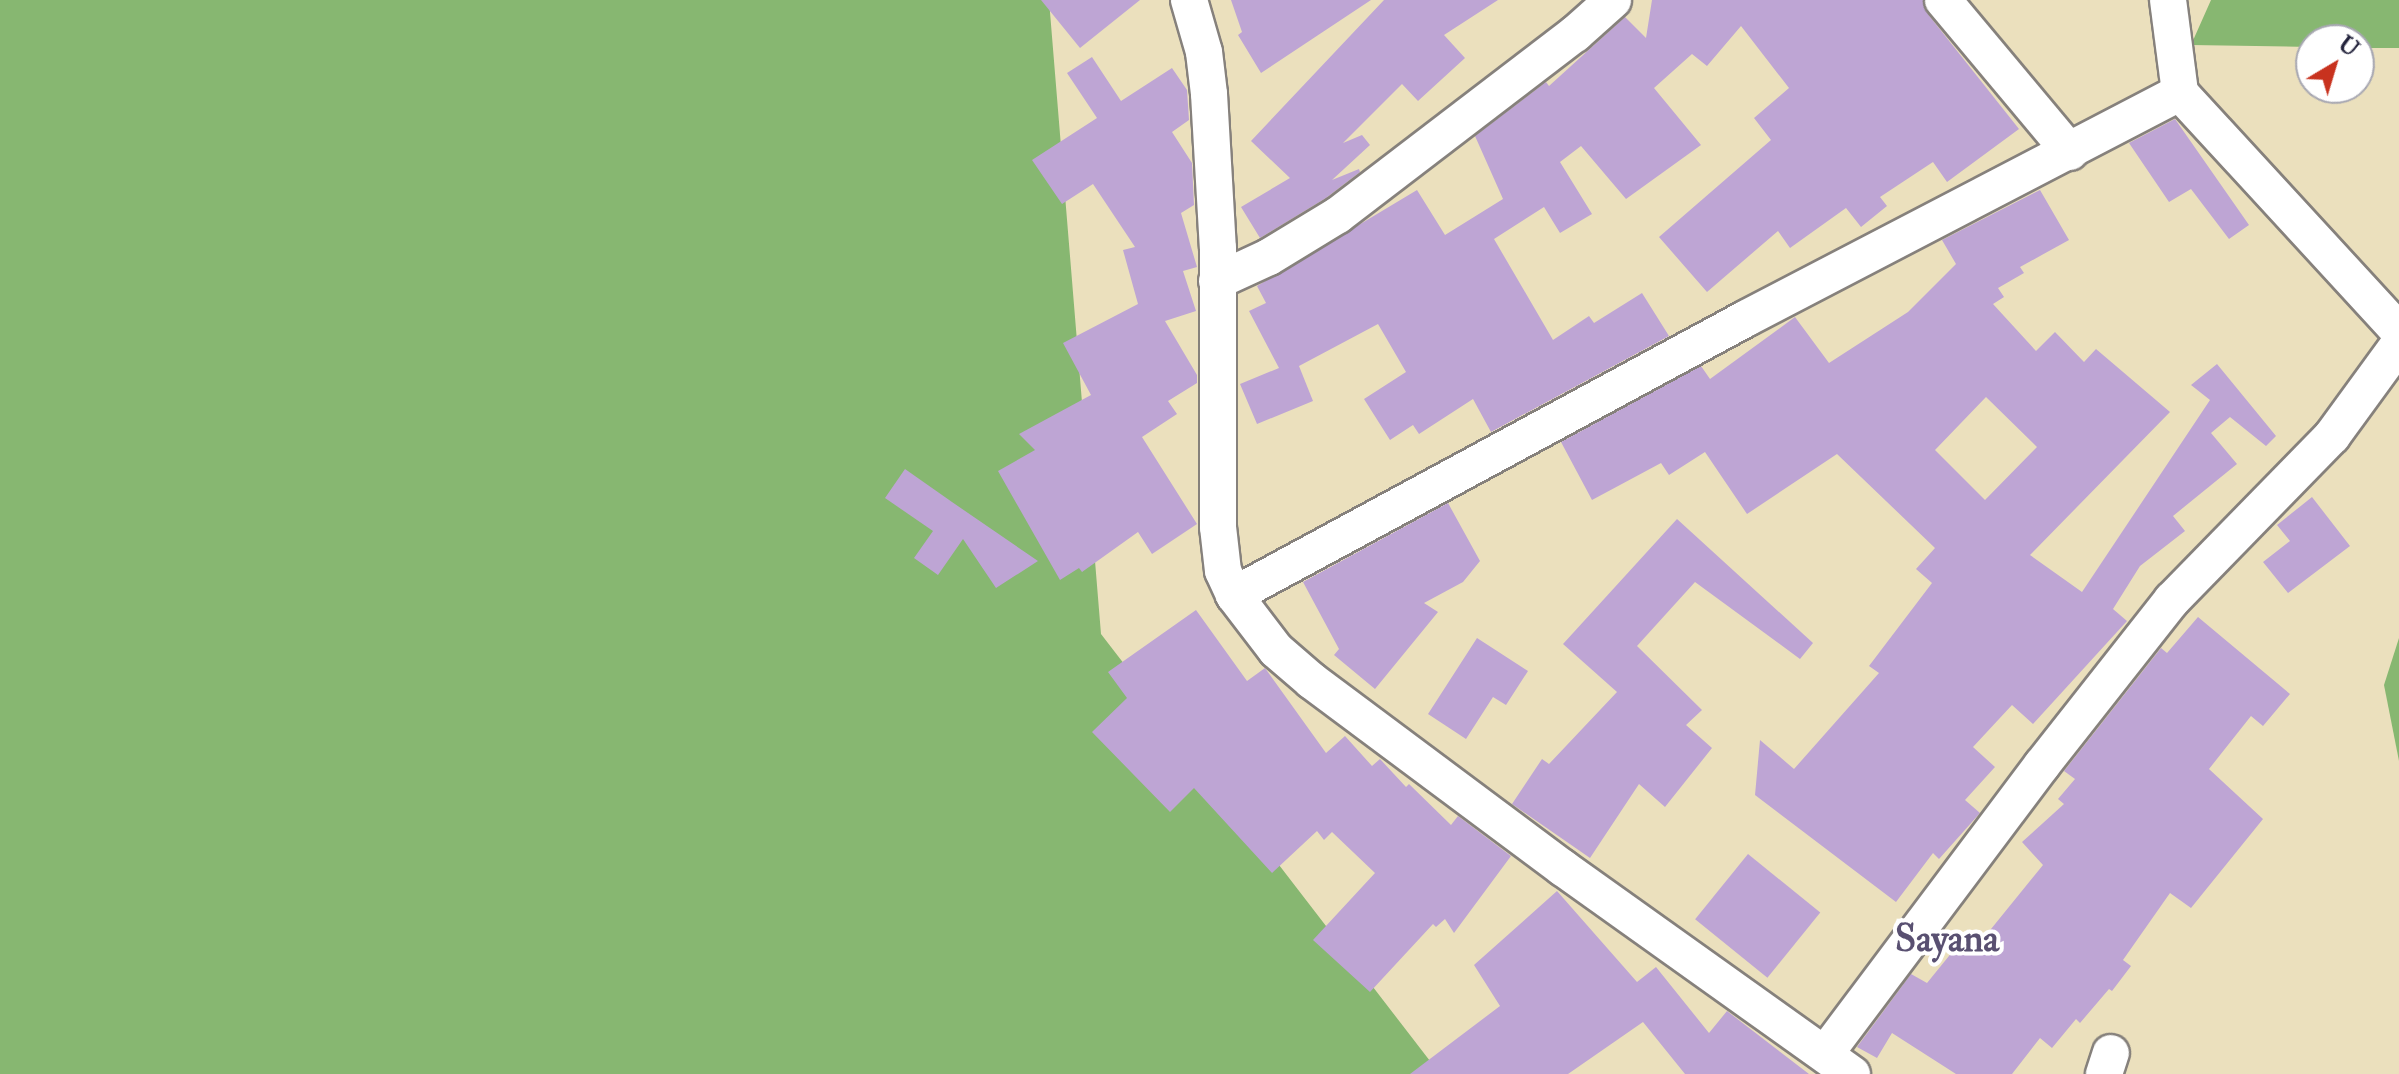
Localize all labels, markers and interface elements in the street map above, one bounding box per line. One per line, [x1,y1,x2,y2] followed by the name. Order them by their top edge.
[2295,24,2375,104] north arrow
[2333,30,2364,63] text: U
[1895,917,1999,963] district label: Sayana

